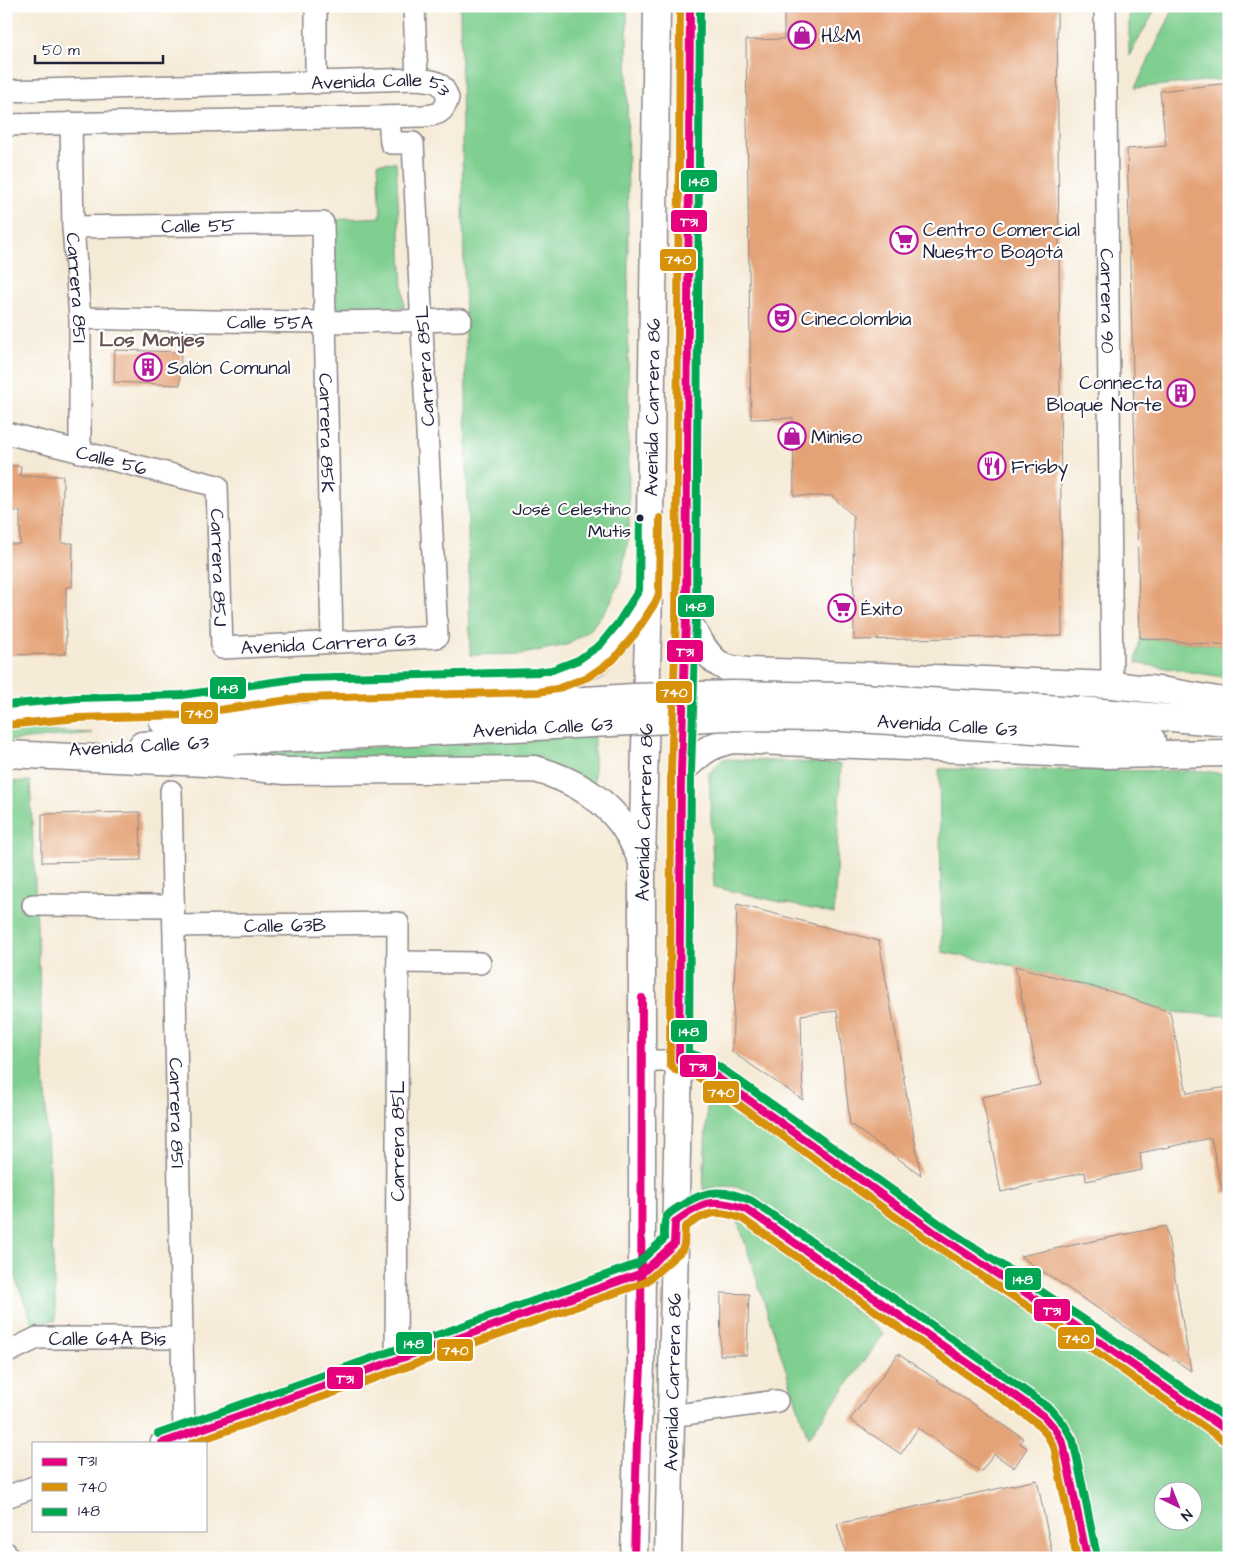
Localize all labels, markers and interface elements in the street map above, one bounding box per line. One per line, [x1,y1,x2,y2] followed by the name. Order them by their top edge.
[787,20,817,50] shop icon: H&M
[821,23,861,50] place label: H&M
[35,32,162,64] scale bar
[42,40,80,61] text: 50 m
[311,67,457,102] street label: Avenida Calle 53
[680,169,718,193] line badge: 148
[689,172,709,192] text: 148
[670,209,708,233] line badge: T31
[161,212,236,241] street label: Calle 55
[679,212,698,232] text: T31
[923,217,1080,267] place label: Centro Comercial Nuestro Bogotá
[889,225,919,255] supermarket icon: Centro Comercial Nuestro Bogotá
[58,232,92,343] street label: Carrera 85I
[659,248,697,272] line badge: 740
[1093,248,1121,354] street label: Carrera 90
[664,250,692,270] text: 740
[767,303,797,333] theatre icon: Cinecolombia
[409,305,442,427] street label: Carrera 85L
[801,306,912,333] place label: Cinecolombia
[227,309,313,337] street label: Calle 55A
[638,318,668,497] street label: Avenida Carrera 86
[99,326,205,354] district label: Los Monjes
[133,352,163,382] building icon: Salón Comunal
[167,355,290,382] place label: Salón Comunal
[1046,370,1162,419] place label: Connecta Bloque Norte
[311,373,341,493] street label: Carrera 85K
[1166,378,1196,408] building icon: Connecta Bloque Norte
[777,421,807,451] shop icon: Miniso
[811,424,863,451] place label: Miniso
[73,439,150,483] street label: Calle 56
[977,451,1007,481] restaurant icon: Frisby
[1011,454,1069,482] place label: Frisby
[512,497,631,544] place label: José Celestino Mutis
[203,508,233,627] street label: Carrera 85J
[635,513,645,523] marker: José Celestino Mutis
[827,593,857,623] supermarket icon: Éxito
[677,594,715,618] line badge: 148
[861,596,903,623] place label: Éxito
[686,597,706,617] text: 148
[240,626,417,662] street label: Avenida Carrera 63
[666,639,704,663] line badge: T31
[675,642,694,662] text: T31
[209,676,247,700] line badge: 148
[218,679,238,699] text: 148
[655,680,693,704] line badge: 740
[660,683,688,703] text: 740
[180,701,219,725] line badge: 740
[185,704,213,724] text: 740
[876,708,1018,744] street label: Avenida Calle 63
[472,711,614,745] street label: Avenida Calle 63
[630,723,661,901] street label: Avenida Carrera 86
[68,729,210,764] street label: Avenida Calle 63
[244,912,327,940] street label: Calle 63B
[670,1019,708,1043] line badge: 148
[679,1022,699,1042] text: 148
[679,1054,717,1078] line badge: T31
[161,1057,191,1169] street label: Carrera 85I
[688,1057,707,1077] text: T31
[385,1080,412,1202] street label: Carrera 85L
[702,1080,740,1104] line badge: 740
[707,1083,735,1103] text: 740
[1004,1267,1042,1291] line badge: 148
[1013,1270,1033,1290] text: 148
[658,1293,689,1471] street label: Avenida Carrera 86
[1033,1298,1071,1322] line badge: T31
[1042,1301,1061,1321] text: T31
[49,1326,166,1353] street label: Calle 64A Bis
[1057,1326,1095,1350] line badge: 740
[1062,1329,1090,1349] text: 740
[395,1331,433,1355] line badge: 148
[404,1334,424,1354] text: 148
[436,1338,474,1362] line badge: 740
[441,1341,469,1361] text: 740
[326,1366,364,1390] line badge: T31
[335,1369,354,1389] text: T31
[32,1442,208,1532] legend
[78,1451,97,1472] text: T31
[78,1477,107,1498] text: 740
[1152,1482,1202,1532] north arrow
[78,1501,100,1522] text: 148
[1176,1504,1196,1525] text: N

